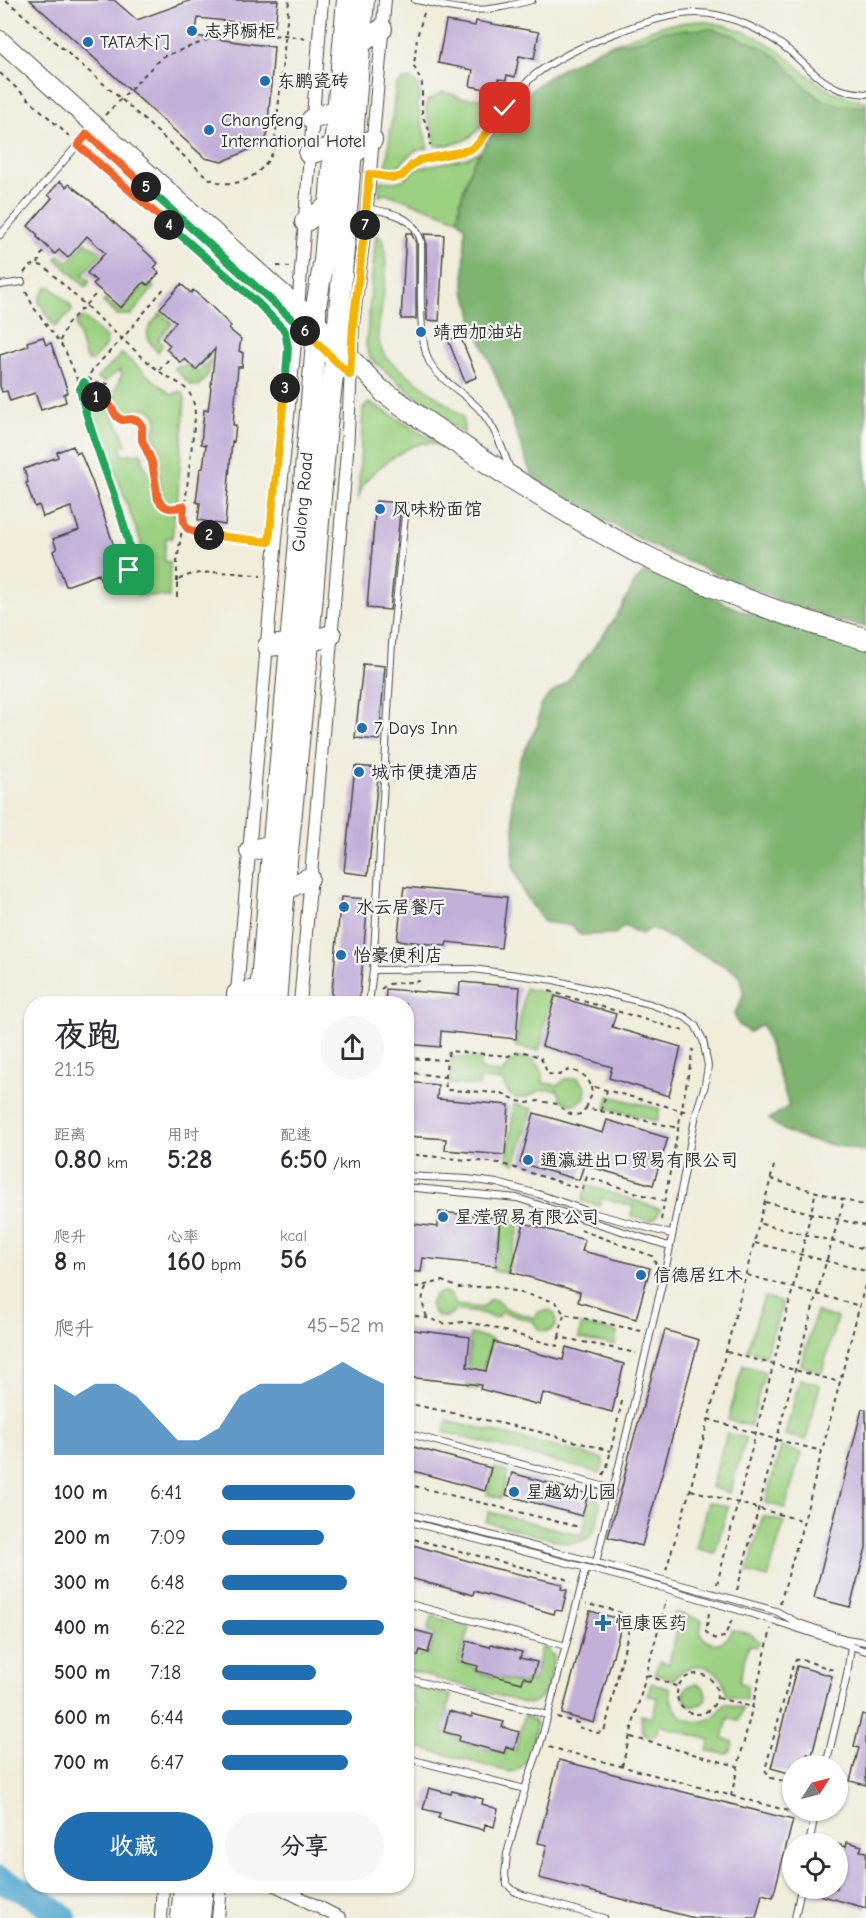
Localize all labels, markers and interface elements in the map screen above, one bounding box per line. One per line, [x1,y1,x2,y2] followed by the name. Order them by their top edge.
[204,21,276,42] place label: 志邦橱柜
[185,24,199,38] marker: 志邦橱柜
[100,32,171,53] place label: TATA木门
[81,35,95,49] marker: TATA木门
[277,71,349,92] place label: 东鹏瓷砖
[258,74,272,88] marker: 东鹏瓷砖
[479,82,530,133] pin
[488,91,521,124] icon: check
[221,110,366,152] place label: Changfeng International Hotel
[202,123,216,137] marker: Changfeng International Hotel
[131,172,161,202] pin: 5
[142,178,150,196] text: 5
[154,210,184,240] pin: 4
[350,210,380,240] pin: 7
[165,216,173,234] text: 4
[361,216,369,234] text: 7
[290,316,320,346] pin: 6
[301,322,309,340] text: 6
[433,322,523,343] place label: 靖西加油站
[414,325,428,339] marker: 靖西加油站
[270,373,300,403] pin: 3
[281,379,289,397] text: 3
[81,382,111,412] pin: 1
[93,388,99,406] text: 1
[288,451,318,553] street label: Gulong Road
[392,499,482,520] place label: 风味粉面馆
[373,502,387,516] marker: 风味粉面馆
[194,520,224,550] pin: 2
[205,526,213,544] text: 2
[103,544,154,595] pin
[112,553,145,586] icon: arrive
[374,718,458,739] place label: 7 Days Inn
[355,721,369,735] marker: 7 Days Inn
[371,762,479,783] place label: 城市便捷酒店
[352,765,366,779] marker: 城市便捷酒店
[356,897,446,918] place label: 水云居餐厅
[337,900,351,914] marker: 水云居餐厅
[353,945,443,966] place label: 怡豪便利店
[334,948,348,962] marker: 怡豪便利店
[54,1016,120,1054] text: 夜跑
[321,1016,384,1079] button: share
[54,1058,95,1081] text: 21:15
[54,1126,86,1144] text: 距离
[167,1126,199,1144] text: 用时
[280,1126,312,1144] text: 配速
[54,1145,102,1175] text: 0.80
[167,1145,212,1175] text: 5:28
[280,1145,328,1175] text: 6:50
[540,1150,738,1171] place label: 通瀛进出口贸易有限公司
[521,1153,535,1167] marker: 通瀛进出口贸易有限公司
[102,1154,128,1172] text: km
[328,1154,361,1172] text: /km
[455,1207,599,1228] place label: 星滢贸易有限公司
[436,1210,450,1224] marker: 星滢贸易有限公司
[280,1227,307,1245] text: kcal
[54,1228,86,1246] text: 爬升
[167,1228,199,1246] text: 心率
[280,1245,307,1275] text: 56
[54,1247,67,1277] text: 8
[167,1247,206,1277] text: 160
[67,1256,86,1274] text: m
[206,1256,241,1274] text: bpm
[653,1265,743,1286] place label: 信德居红木
[634,1268,648,1282] marker: 信德居红木
[307,1314,384,1337] text: 45–52 m
[54,1317,94,1340] text: 爬升
[54,1481,108,1504] text: 100 m
[150,1481,182,1504] text: 6:41
[526,1482,616,1503] place label: 星越幼儿园
[507,1485,521,1499] marker: 星越幼儿园
[54,1526,110,1549] text: 200 m
[150,1526,186,1549] text: 7:09
[54,1571,110,1594] text: 300 m
[150,1571,184,1594] text: 6:48
[615,1613,687,1634] place label: 恒康医药
[54,1616,109,1639] text: 400 m
[150,1616,185,1639] text: 6:22
[596,1616,610,1630] marker: 恒康医药
[54,1661,111,1684] text: 500 m
[150,1661,181,1684] text: 7:18
[54,1706,110,1729] text: 600 m
[150,1706,184,1729] text: 6:44
[54,1751,109,1774] text: 700 m
[150,1751,184,1774] text: 6:47
[782,1755,848,1821] north arrow
[782,1755,848,1899] map controls
[54,1812,213,1881] button: 收藏
[225,1812,384,1881] button: 分享
[782,1833,848,1899] button: locate

